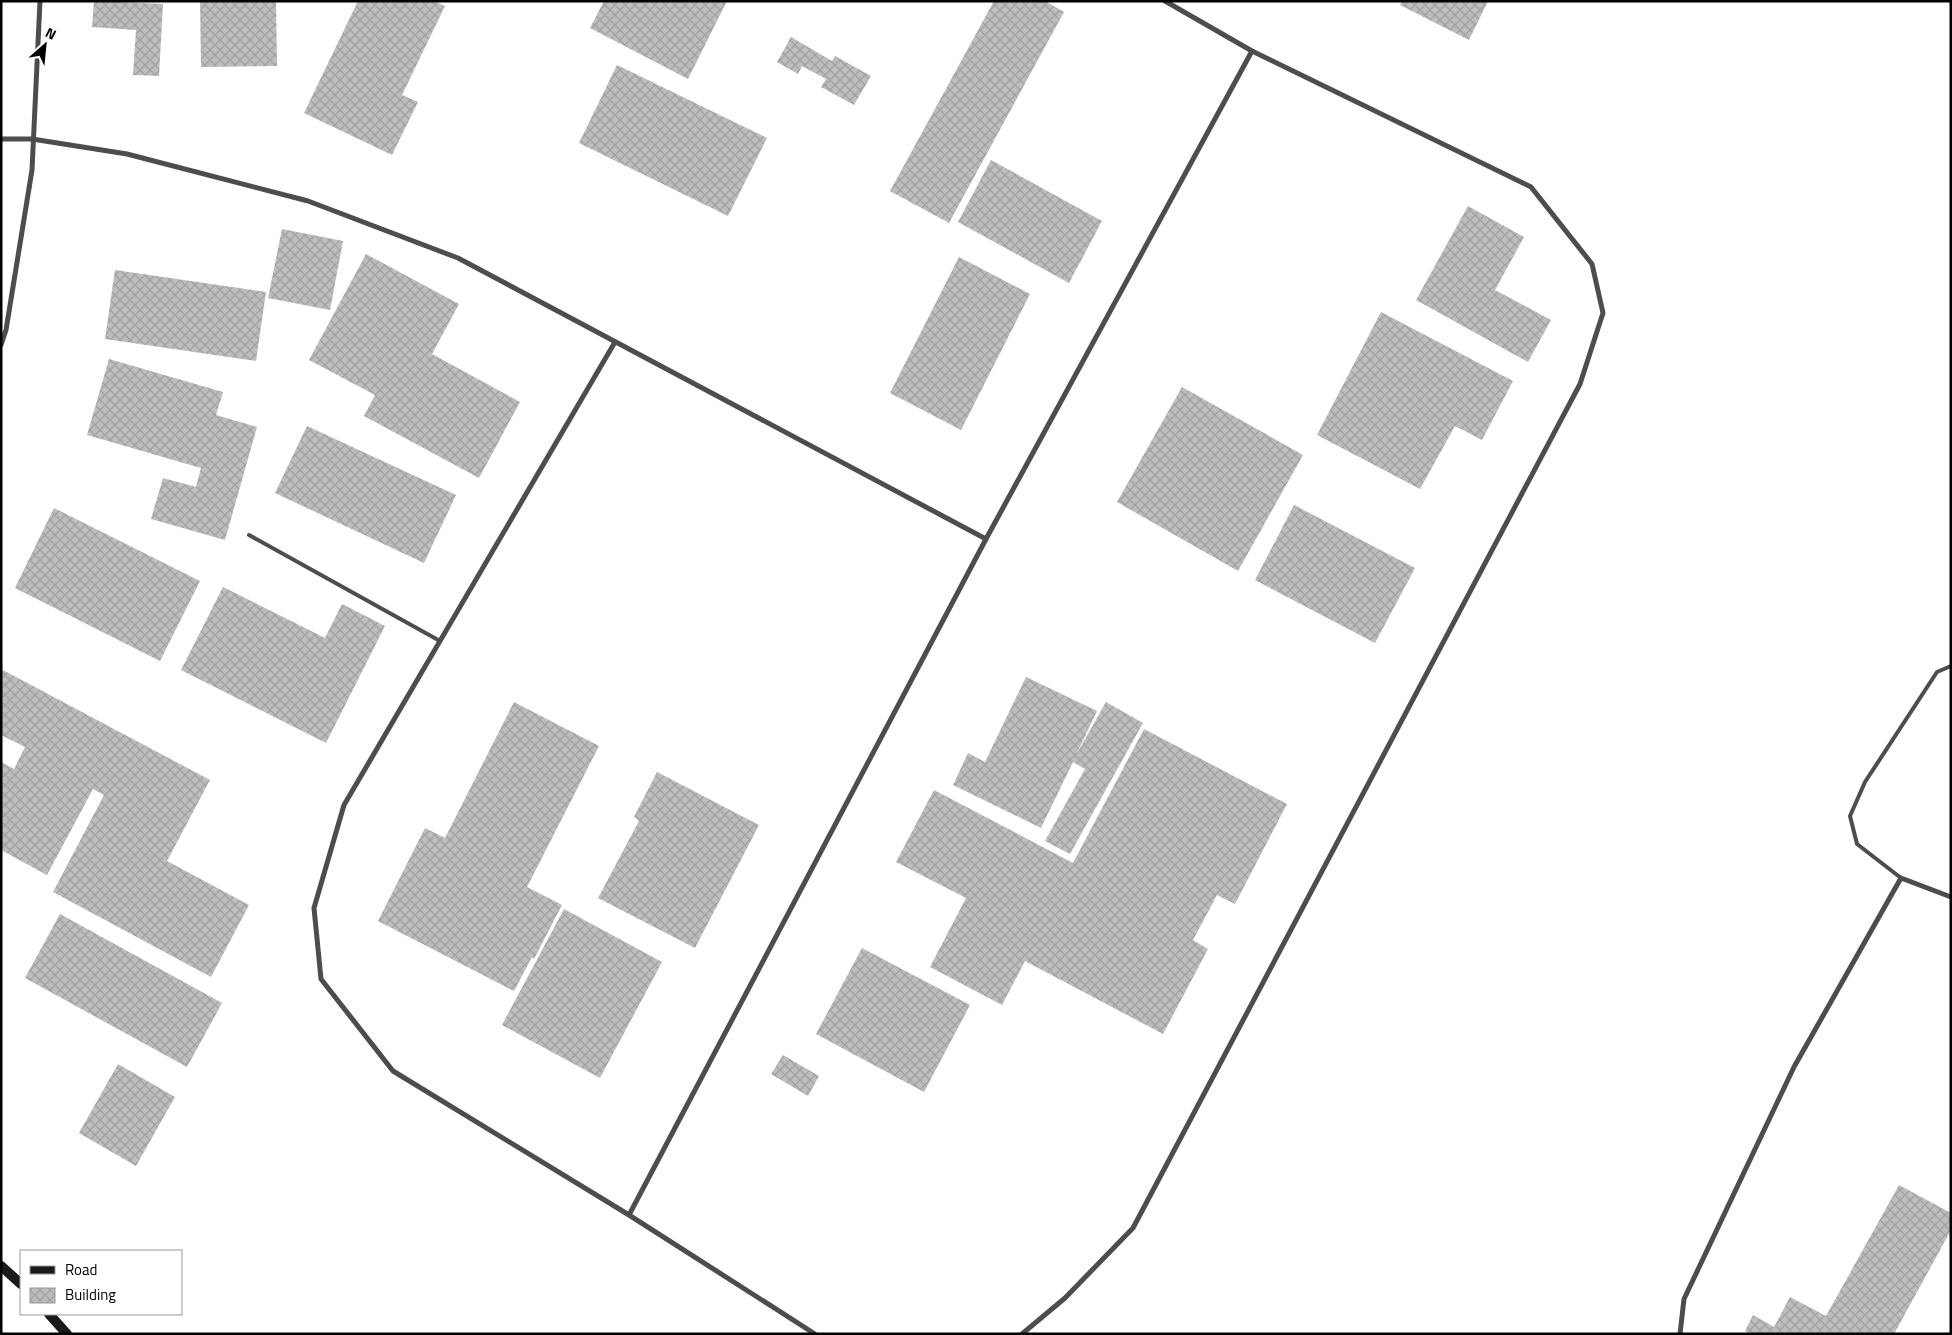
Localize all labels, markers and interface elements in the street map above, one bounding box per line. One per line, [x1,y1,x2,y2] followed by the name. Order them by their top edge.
[20,20,70,70] north arrow
[42,21,60,45] text: N
[20,1250,182,1315] legend
[65,1258,97,1281] text: Road
[65,1283,116,1306] text: Building

